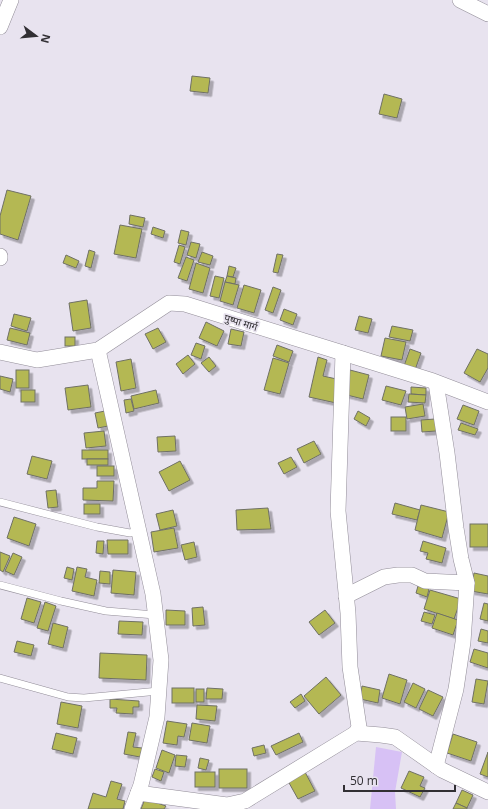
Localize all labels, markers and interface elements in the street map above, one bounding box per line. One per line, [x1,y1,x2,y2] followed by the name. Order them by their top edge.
[16,16,56,56] north arrow
[38,33,55,45] text: N
[223,310,260,334] street label: पुष्पा मार्ग
[344,767,455,793] scale bar
[350,772,378,789] text: 50 m

